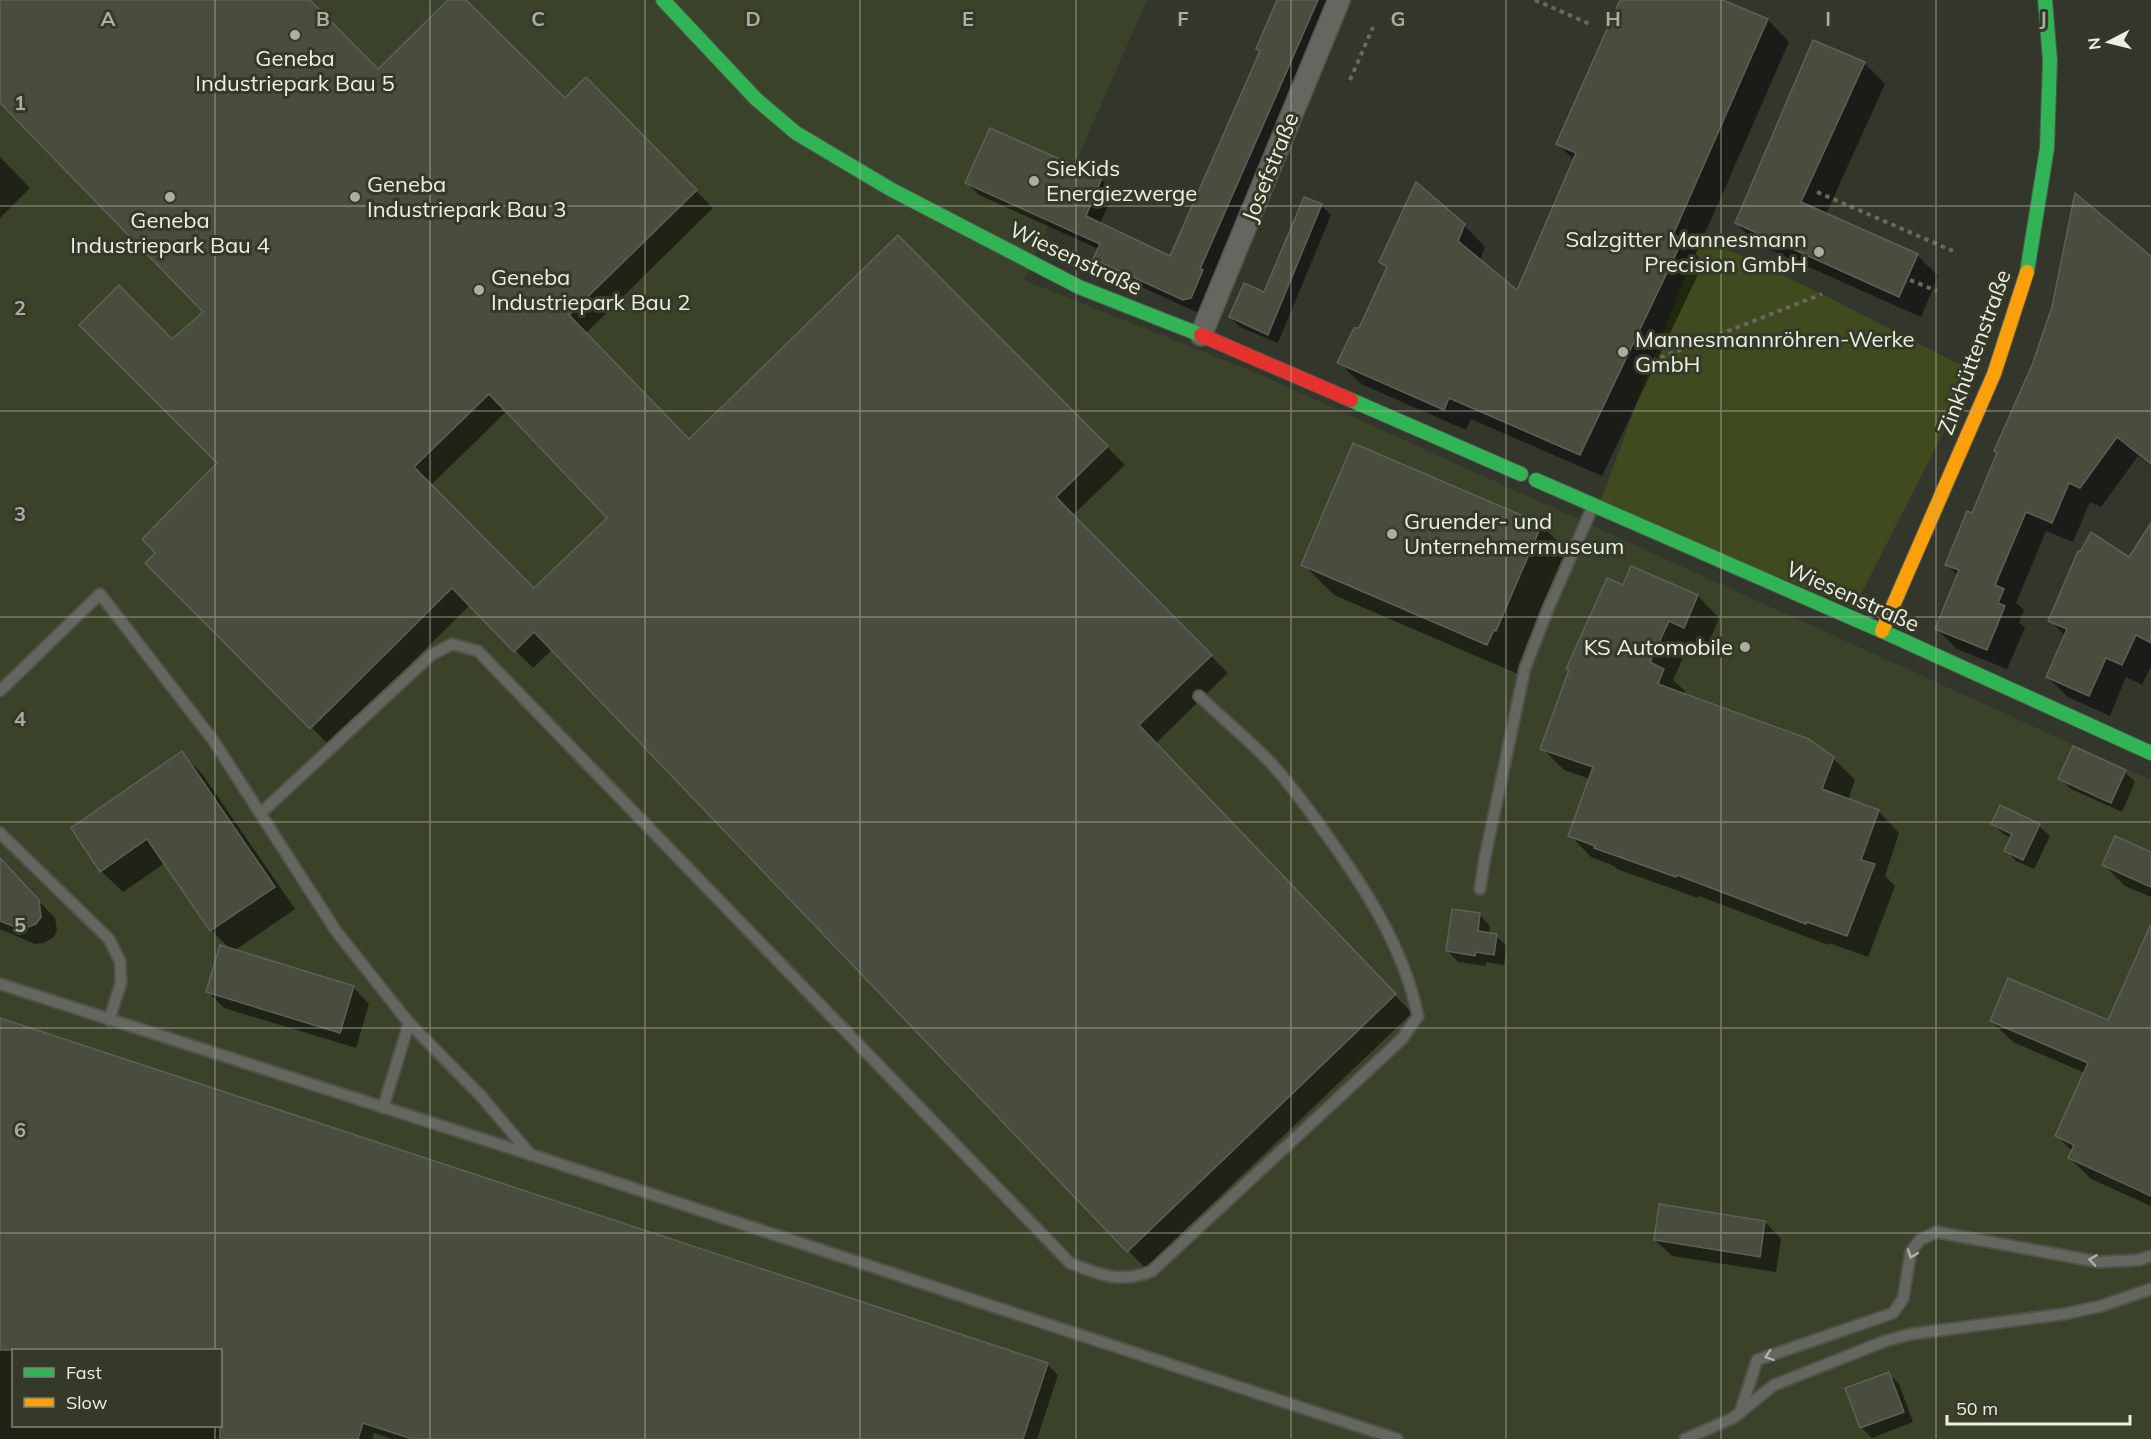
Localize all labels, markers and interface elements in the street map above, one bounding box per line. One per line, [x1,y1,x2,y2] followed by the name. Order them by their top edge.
[101,6,116,31] text: A
[316,6,330,31] text: B
[531,6,545,31] text: C
[745,6,761,31] text: D
[962,6,974,31] text: E
[1177,6,1189,31] text: F
[1391,6,1405,31] text: G
[1605,6,1621,31] text: H
[1825,6,1831,31] text: I
[2039,6,2047,31] text: J
[2079,12,2139,72] north arrow
[288,28,302,42] marker: Geneba Industriepark Bau 5
[2083,37,2105,51] text: N
[195,44,395,97] place label: Geneba Industriepark Bau 5
[14,90,26,115] text: 1
[1235,108,1305,226] street label: Josefstraße
[1046,154,1197,207] place label: SieKids Energiezwerge
[367,170,566,223] place label: Geneba Industriepark Bau 3
[1027,174,1041,188] marker: SieKids Energiezwerge
[163,190,177,204] marker: Geneba Industriepark Bau 4
[348,190,362,204] marker: Geneba Industriepark Bau 3
[70,206,270,259] place label: Geneba Industriepark Bau 4
[1005,215,1147,301] street label: Wiesenstraße
[1565,225,1807,278] place label: Salzgitter Mannesmann Precision GmbH
[1812,245,1826,259] marker: Salzgitter Mannesmann Precision GmbH
[491,263,690,316] place label: Geneba Industriepark Bau 2
[1931,266,2017,438] street label: Zinkhüttenstraße
[472,283,486,297] marker: Geneba Industriepark Bau 2
[14,295,26,320] text: 2
[1635,325,1915,378] place label: Mannesmannröhren-Werke GmbH
[1616,345,1630,359] marker: Mannesmannröhren-Werke GmbH
[14,501,26,526] text: 3
[1404,507,1624,560] place label: Gruender- und Unternehmermuseum
[1385,527,1399,541] marker: Gruender- und Unternehmermuseum
[1782,554,1924,638] street label: Wiesenstraße
[1584,633,1733,661] place label: KS Automobile
[1738,640,1752,654] marker: KS Automobile
[14,706,26,731] text: 4
[14,912,26,937] text: 5
[14,1117,26,1142] text: 6
[1907,1249,1920,1259] one-way arrow
[2089,1255,2098,1267] one-way arrow
[12,1349,222,1427] legend
[1764,1349,1775,1361] one-way arrow
[66,1361,102,1384] text: Fast
[1947,1388,2130,1426] scale bar
[66,1391,108,1414] text: Slow
[1956,1397,1998,1420] text: 50 m

